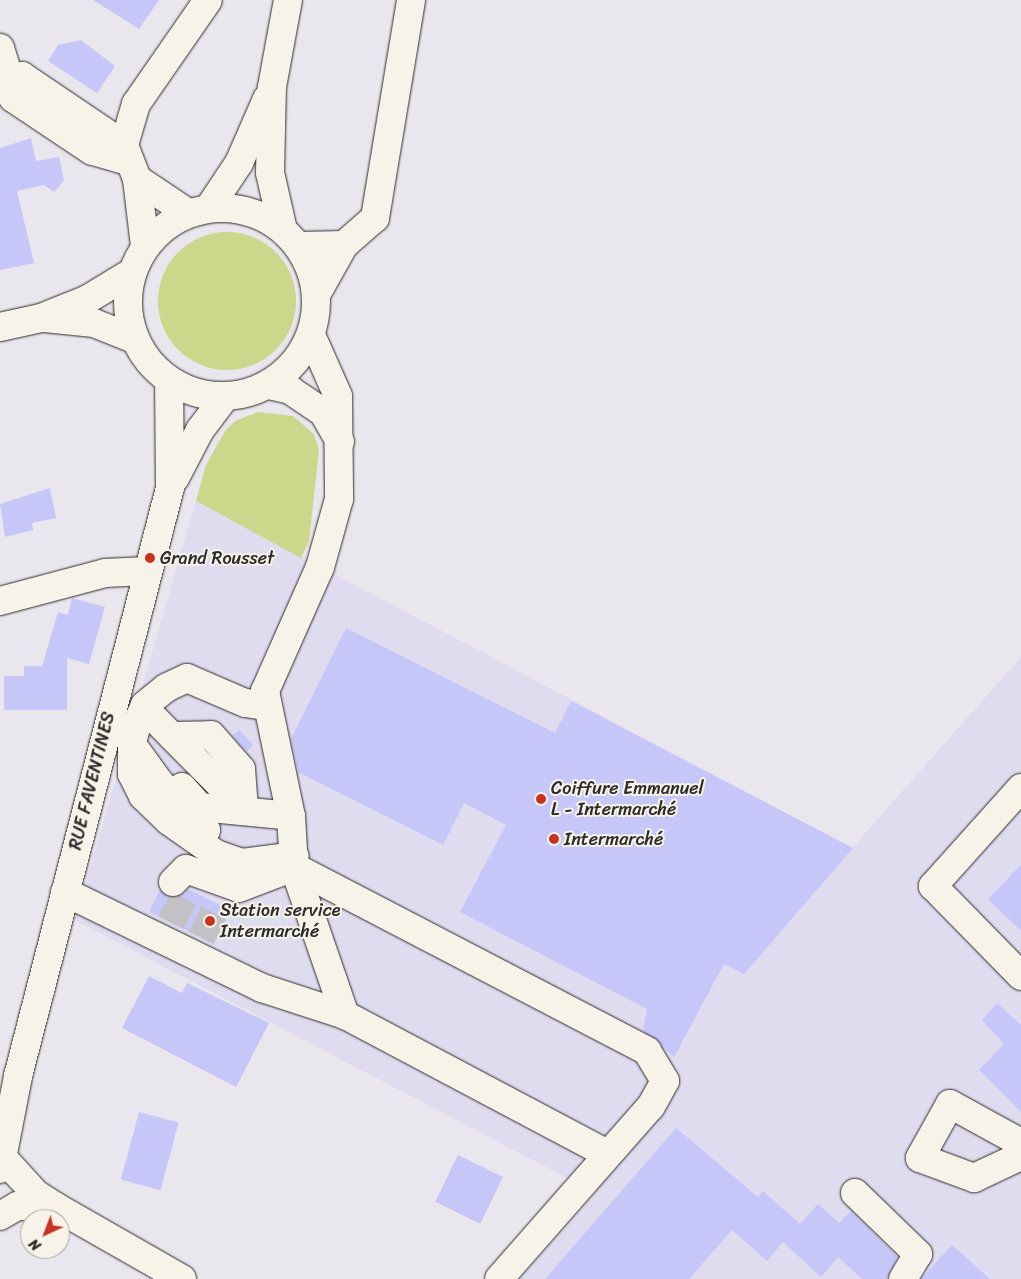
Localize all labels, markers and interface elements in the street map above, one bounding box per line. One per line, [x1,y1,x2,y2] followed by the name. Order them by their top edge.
[160,547,274,569] place label: Grand Rousset
[144,552,156,564] marker: Grand Rousset
[65,711,119,851] street label: RUE FAVENTINES
[551,778,703,821] place label: Coiffure Emmanuel L - Intermarché
[535,793,547,805] marker: Coiffure Emmanuel L - Intermarché
[564,828,663,850] place label: Intermarché
[548,833,560,845] marker: Intermarché
[220,900,340,942] place label: Station service Intermarché
[204,915,216,927] marker: Station service Intermarché
[20,1209,70,1259] north arrow
[23,1232,47,1257] text: N

